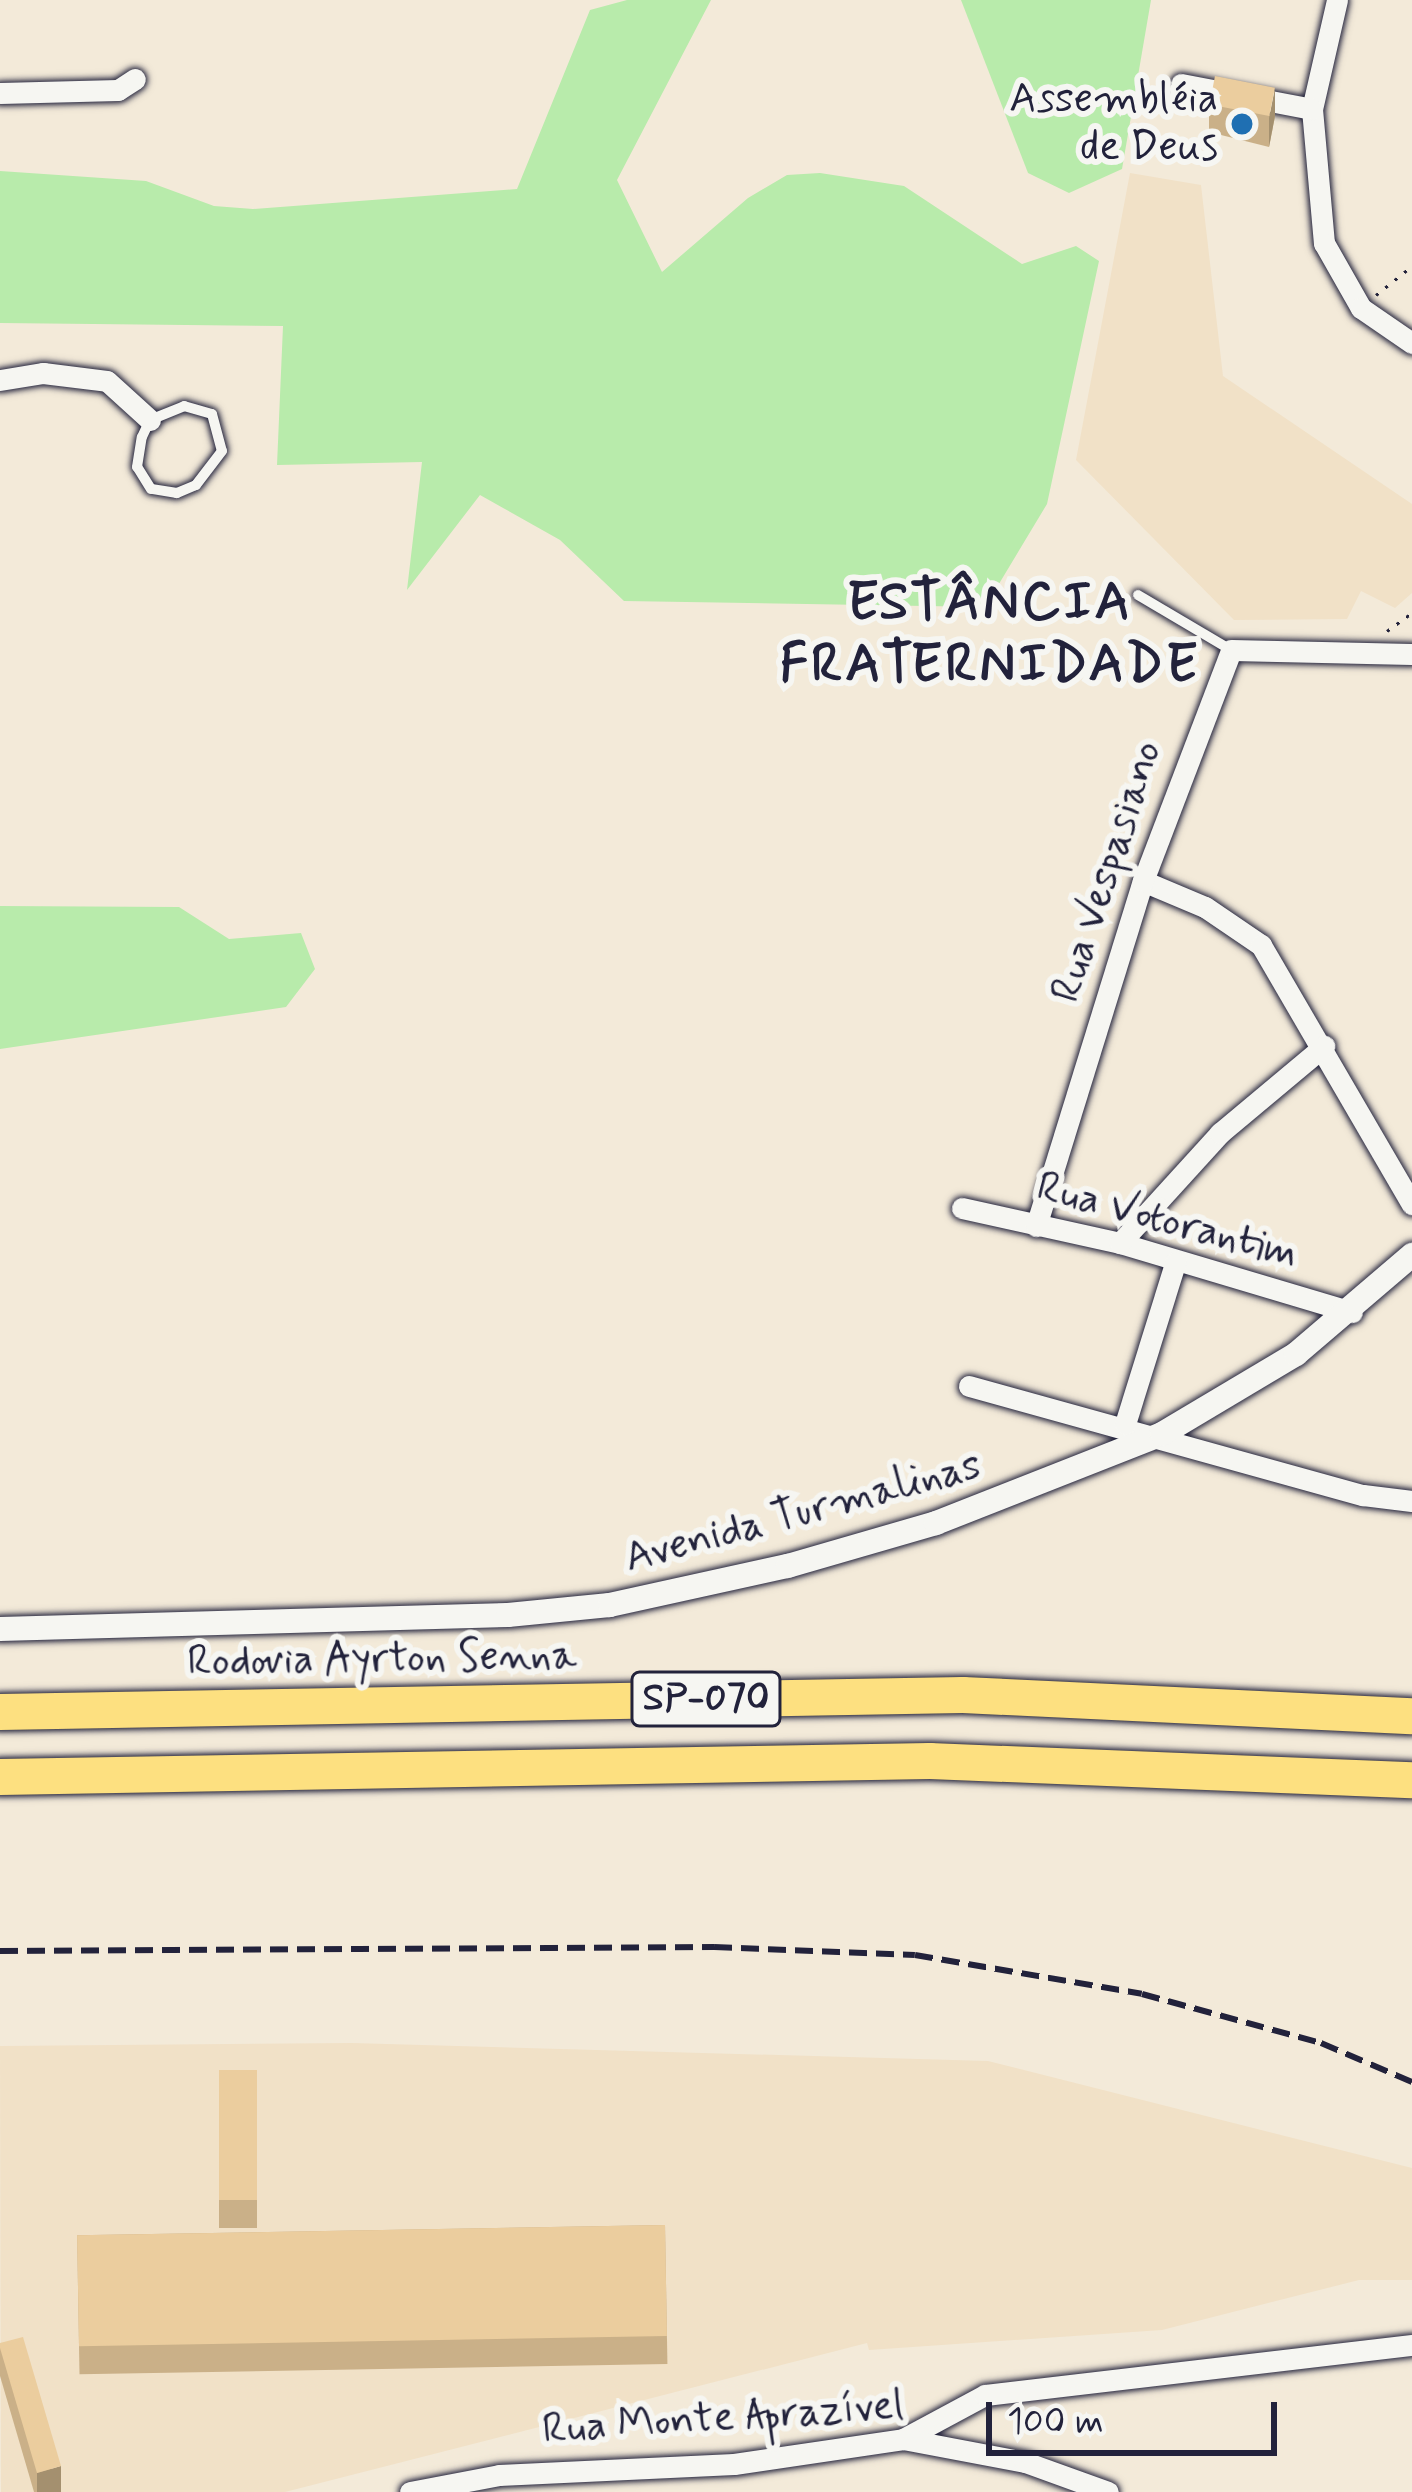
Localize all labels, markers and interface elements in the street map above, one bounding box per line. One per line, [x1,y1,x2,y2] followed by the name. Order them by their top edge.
[1009,75,1218,174] place label: Assembléia de Deus
[1229,111,1255,137] marker: Assembléia de Deus
[773,572,1207,698] district label: ESTÂNCIA FRATERNIDADE
[1043,737,1173,1007] street label: Rua Vespasiano
[1029,1163,1305,1281] street label: Rua Votorantim
[623,1442,983,1584] street label: Avenida Turmalinas
[188,1631,576,1689] street label: Rodovia Ayrton Senna
[628,1666,784,1732] road number: SP-070
[992,2378,1283,2452] scale bar
[541,2381,905,2457] street label: Rua Monte Aprazível
[1007,2399,1104,2446] text: 100 m

